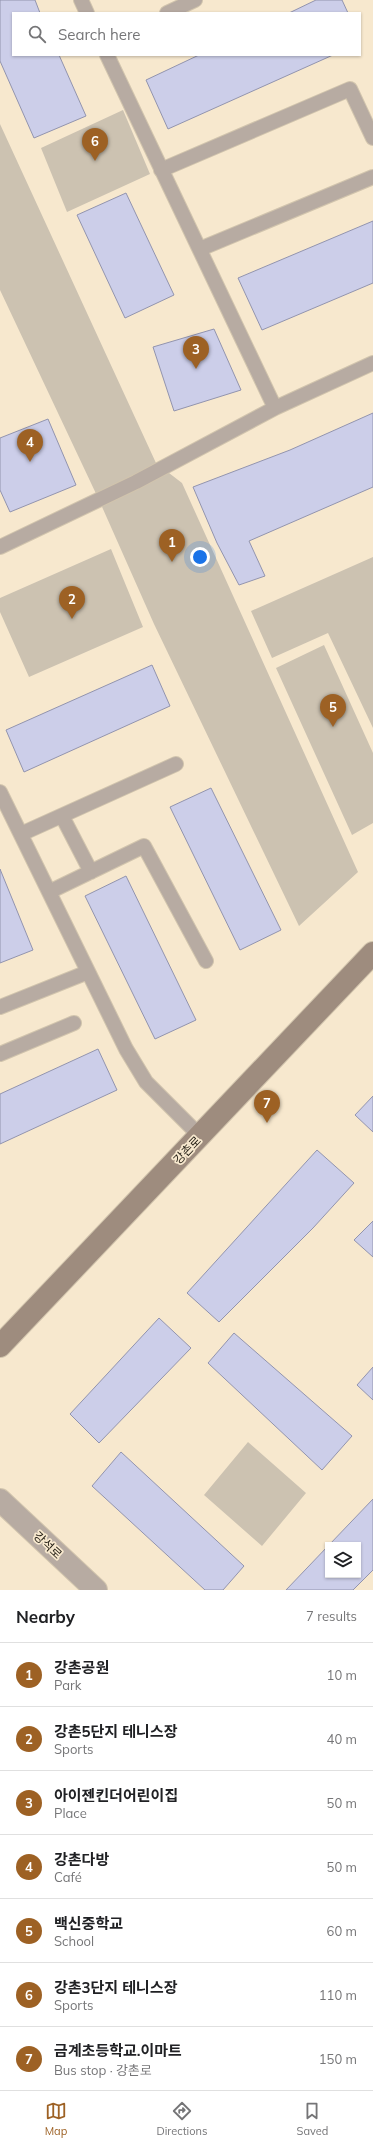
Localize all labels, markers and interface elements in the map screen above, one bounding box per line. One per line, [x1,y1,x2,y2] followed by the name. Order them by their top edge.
[12,12,361,56] search box
[26,23,48,45] icon: search
[58,25,140,44] text: Search here
[82,128,108,161] pin: 6
[183,336,209,369] pin: 3
[17,429,43,462] pin: 4
[159,529,185,562] pin: 1
[190,547,210,567] your location
[59,586,85,619] pin: 2
[320,694,346,727] pin: 5
[254,1090,280,1123] pin: 7
[170,1133,204,1167] street label: 강촌로
[31,1528,65,1562] street label: 강석로
[325,1542,361,1578] map controls
[325,1542,361,1578] button: layers
[16,1606,75,1627] text: Nearby
[306,1608,357,1624] text: 7 results
[54,1658,109,1677] text: 강촌공원
[25,1667,33,1683] text: 1
[327,1667,357,1683] text: 10 m
[54,1677,81,1693] text: Park
[54,1722,178,1741] text: 강촌5단지 테니스장
[25,1731,33,1747] text: 2
[327,1731,357,1747] text: 40 m
[54,1741,93,1757] text: Sports
[54,1786,178,1805] text: 아이젠킨더어린이집
[25,1795,33,1811] text: 3
[327,1795,357,1811] text: 50 m
[54,1805,87,1821] text: Place
[54,1850,109,1869] text: 강촌다방
[25,1859,33,1875] text: 4
[327,1859,357,1875] text: 50 m
[54,1869,82,1885] text: Café
[54,1914,123,1933] text: 백신중학교
[25,1923,33,1939] text: 5
[327,1923,357,1939] text: 60 m
[54,1933,94,1949] text: School
[54,1978,178,1997] text: 강촌3단지 테니스장
[25,1987,33,2003] text: 6
[319,1987,357,2003] text: 110 m
[54,1997,93,2013] text: Sports
[54,2041,182,2060] text: 금계초등학교.이마트
[25,2051,33,2067] text: 7
[319,2051,357,2067] text: 150 m
[54,2062,152,2078] text: Bus stop · 강촌로
[45,2100,67,2138] tab: Map
[157,2100,207,2138] tab: Directions
[297,2100,328,2138] tab: Saved

